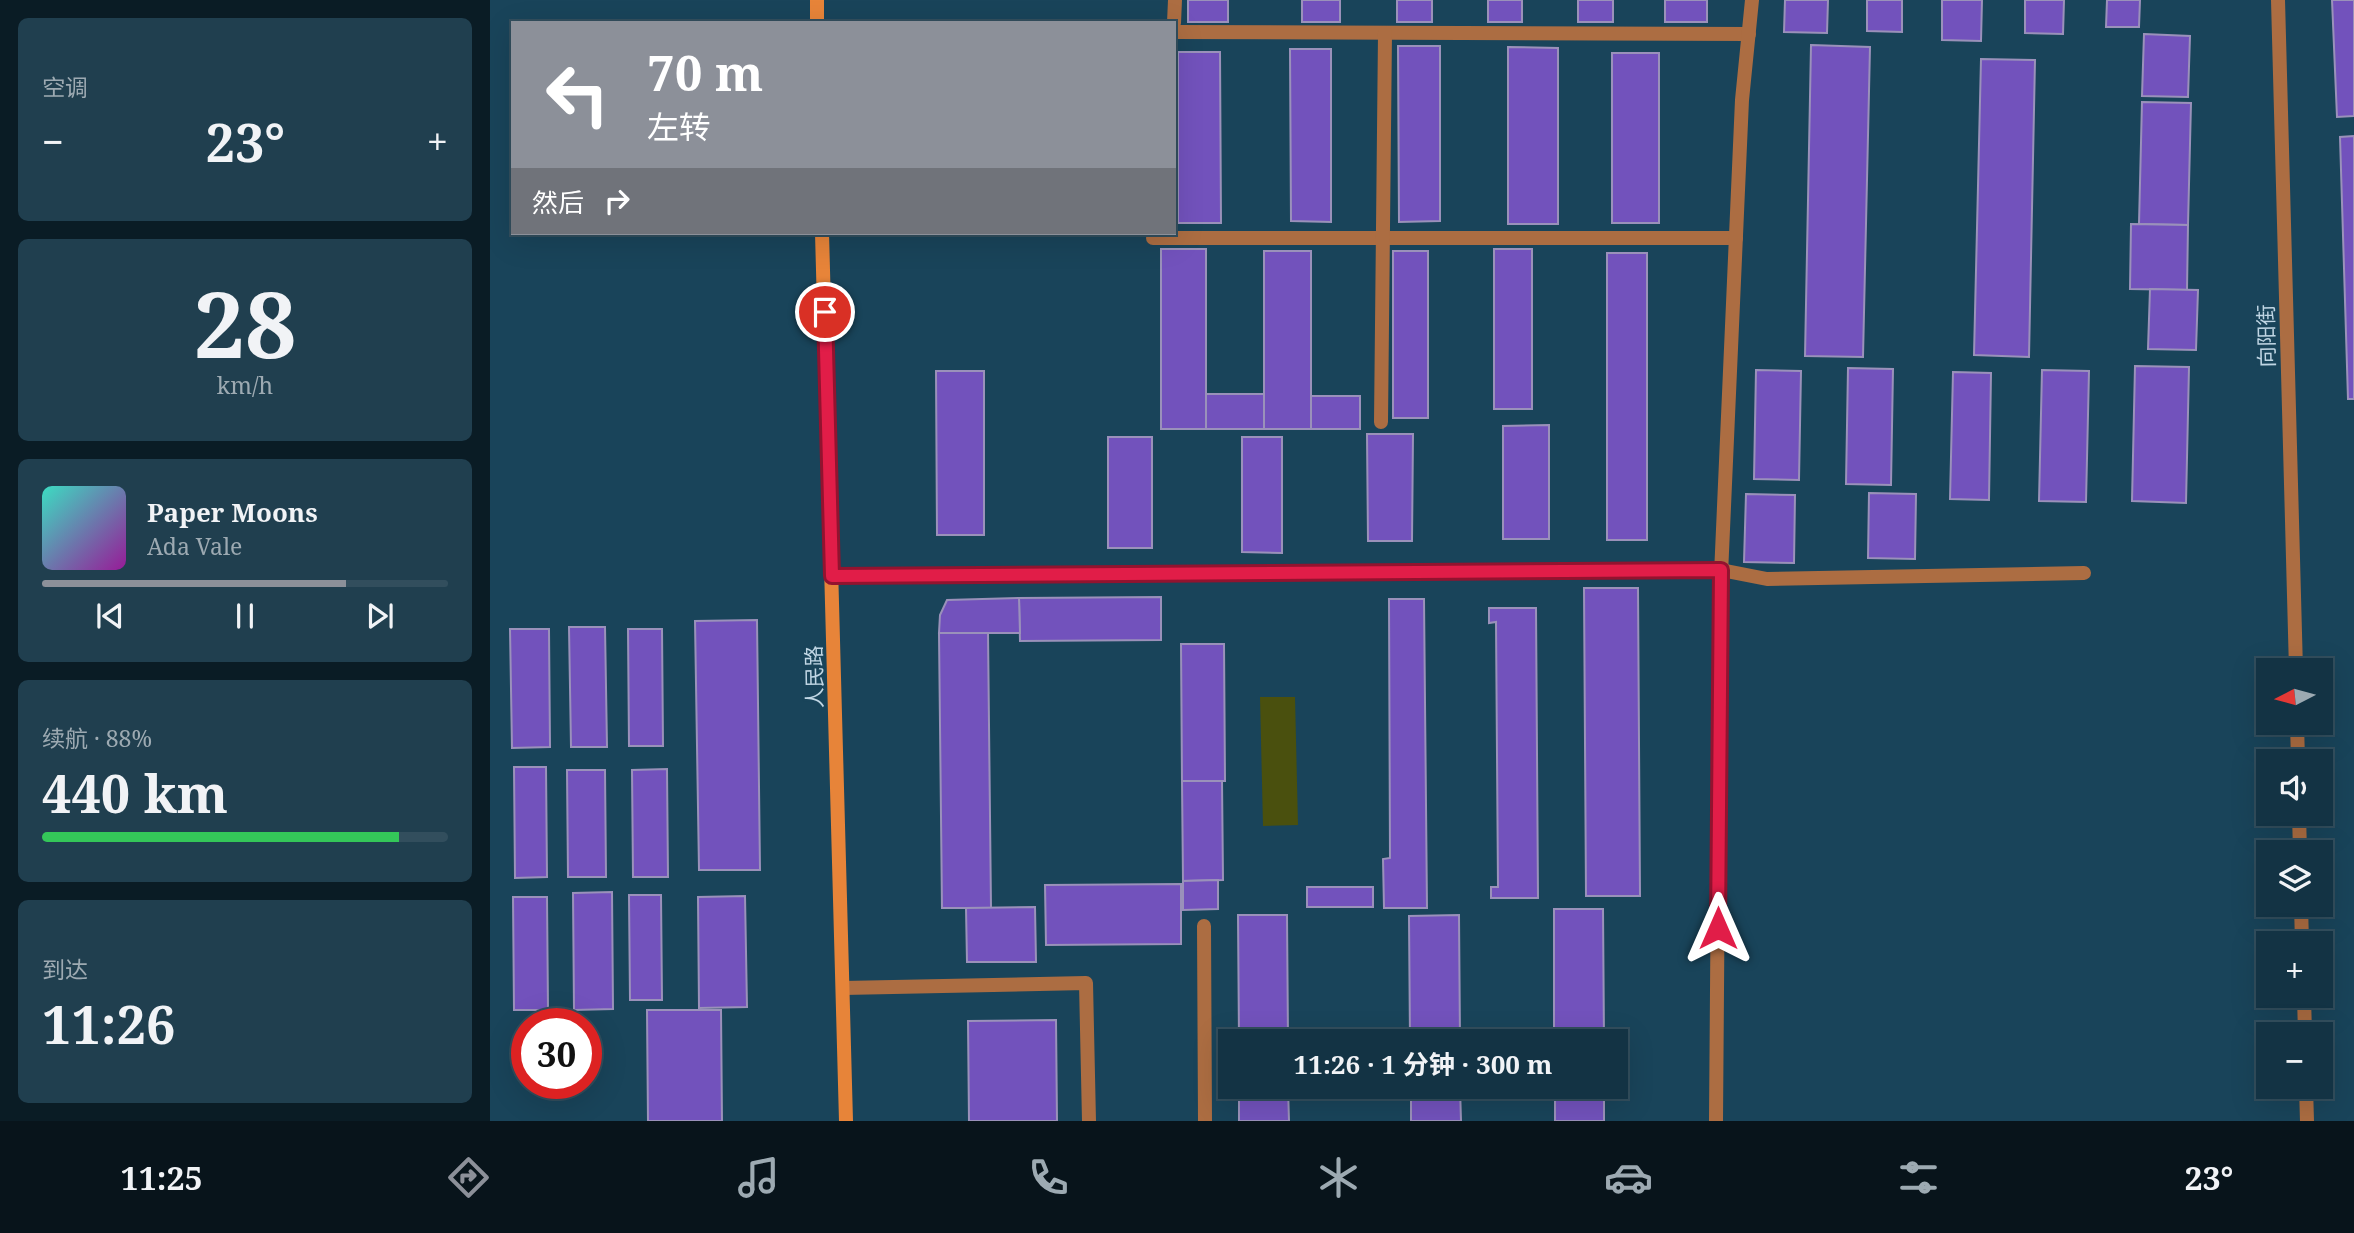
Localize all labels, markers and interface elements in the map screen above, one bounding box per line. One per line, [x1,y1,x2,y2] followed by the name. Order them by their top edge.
[647,39,763,105] text: 70 m
[532,49,623,140] icon: left
[42,71,88,103] text: 空调
[647,105,711,148] text: 左转
[206,106,285,177] text: 23°
[42,115,64,167] text: −
[427,115,448,167] text: +
[598,182,636,220] icon: right
[532,184,584,220] text: 然后
[194,261,296,385] text: 28
[795,282,855,342] pin
[806,293,844,331] icon: arrive
[2251,304,2281,368] street label: 向阳街
[217,369,273,401] text: km/h
[147,494,318,530] text: Paper Moons
[147,530,242,562] text: Ada Vale
[91,597,129,635] icon: previous
[226,597,264,635] icon: pause
[361,597,399,635] icon: next
[799,645,829,709] street label: 人民路
[2256,658,2333,735] north arrow
[2256,658,2333,1099] map controls
[42,722,152,754] text: 续航 · 88%
[2256,749,2333,826] button: sound
[42,757,228,828] text: 440 km
[2256,840,2333,917] button: layers
[1681,891,1755,965] position arrow
[2256,931,2333,1008] button: +
[42,953,88,985] text: 到达
[42,988,175,1059] text: 11:26
[511,1008,602,1099] speed limit sign: 30
[2256,1022,2333,1099] button: −
[1294,1046,1552,1082] text: 11:26 · 1 分钟 · 300 m
[444,1153,493,1202] icon: directions
[734,1153,783,1202] icon: music
[1024,1153,1073,1202] icon: phone
[1314,1153,1363,1202] icon: climate
[1604,1153,1653,1202] icon: car
[1894,1153,1943,1202] icon: filters
[121,1156,203,1199] text: 11:25
[2184,1156,2233,1199] text: 23°

